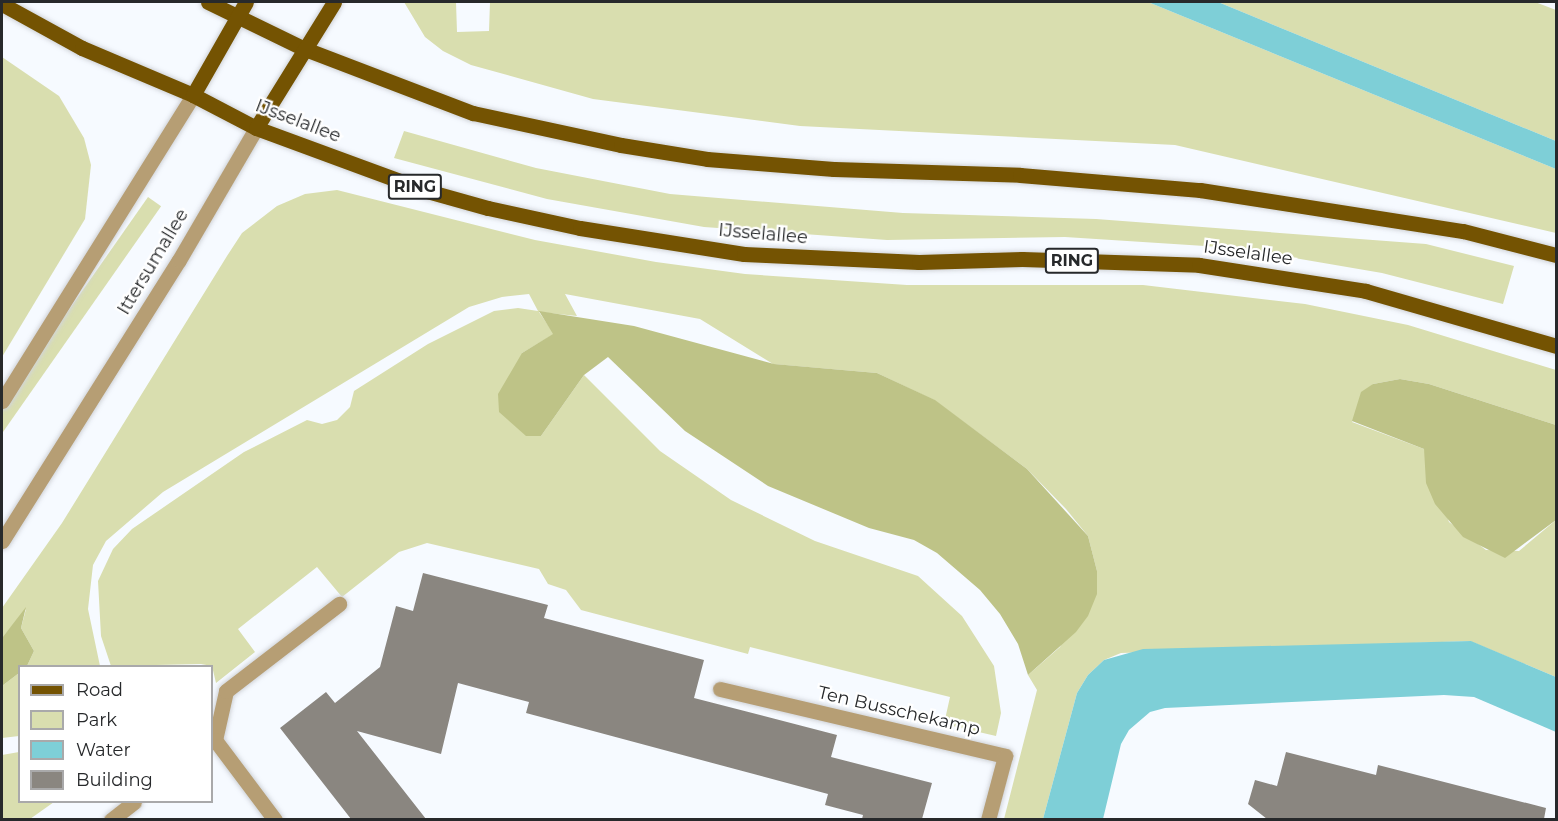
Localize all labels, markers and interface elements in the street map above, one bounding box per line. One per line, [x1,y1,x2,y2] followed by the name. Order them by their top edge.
[252,95,344,147] street label: IJsselallee
[386,174,444,200] road number: RING
[113,205,193,319] street label: Ittersumallee
[717,219,809,249] street label: IJsselallee
[1202,236,1294,270] street label: IJsselallee
[1044,248,1100,274] road number: RING
[18,665,213,803] legend
[76,679,123,701] text: Road
[816,682,982,740] street label: Ten Busschekamp
[76,709,117,731] text: Park
[76,739,131,761] text: Water
[76,769,153,791] text: Building

